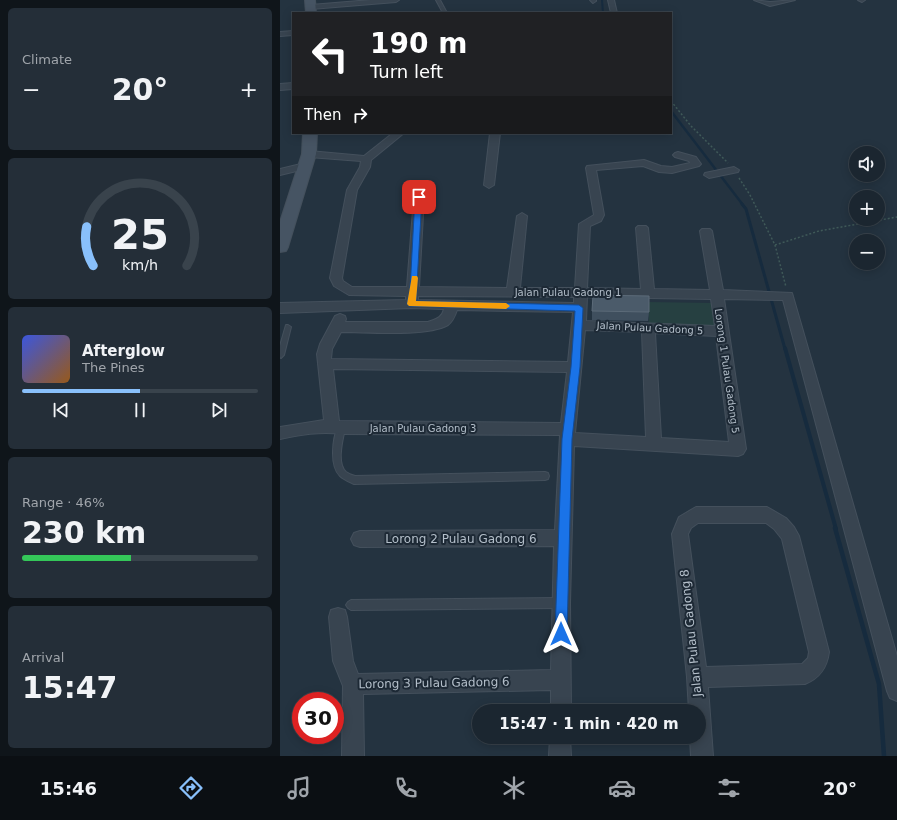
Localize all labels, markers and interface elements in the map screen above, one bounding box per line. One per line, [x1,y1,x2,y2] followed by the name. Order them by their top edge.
[370,27,467,60] text: 190 m
[304,28,356,80] icon: left
[22,52,72,67] text: Climate
[370,61,443,82] text: Turn left
[112,72,168,107] text: 20°
[22,77,40,102] text: −
[240,77,258,102] text: +
[349,104,371,126] icon: right
[304,106,341,124] text: Then
[849,146,885,270] map controls
[849,146,885,182] button: sound
[402,180,436,214] pin
[408,186,430,208] icon: arrive
[849,190,885,226] button: +
[111,210,169,259] text: 25
[849,234,885,270] button: −
[122,257,158,273] text: km/h
[514,287,621,298] street label: Jalan Pulau Gadong 1
[713,308,741,434] street label: Lorong 1 Pulau Gadong 5
[595,320,704,336] street label: Jalan Pulau Gadong 5
[82,342,165,360] text: Afterglow
[82,360,145,375] text: The Pines
[50,399,72,421] icon: previous
[129,399,151,421] icon: pause
[208,399,230,421] icon: next
[369,423,476,434] street label: Jalan Pulau Gadong 3
[22,495,105,510] text: Range · 46%
[22,515,146,550] text: 230 km
[385,532,537,546] street label: Lorong 2 Pulau Gadong 6
[677,569,705,698] street label: Jalan Pulau Gadong 8
[540,613,582,655] position arrow
[22,650,64,665] text: Arrival
[22,670,118,705] text: 15:47
[358,675,510,691] street label: Lorong 3 Pulau Gadong 6
[292,692,344,744] speed limit sign: 30
[499,715,679,733] text: 15:47 · 1 min · 420 m
[177,774,205,802] icon: directions
[285,774,313,802] icon: music
[392,774,420,802] icon: phone
[500,774,528,802] icon: climate
[608,774,636,802] icon: car
[715,774,743,802] icon: filters
[40,778,97,799] text: 15:46
[823,778,857,799] text: 20°

